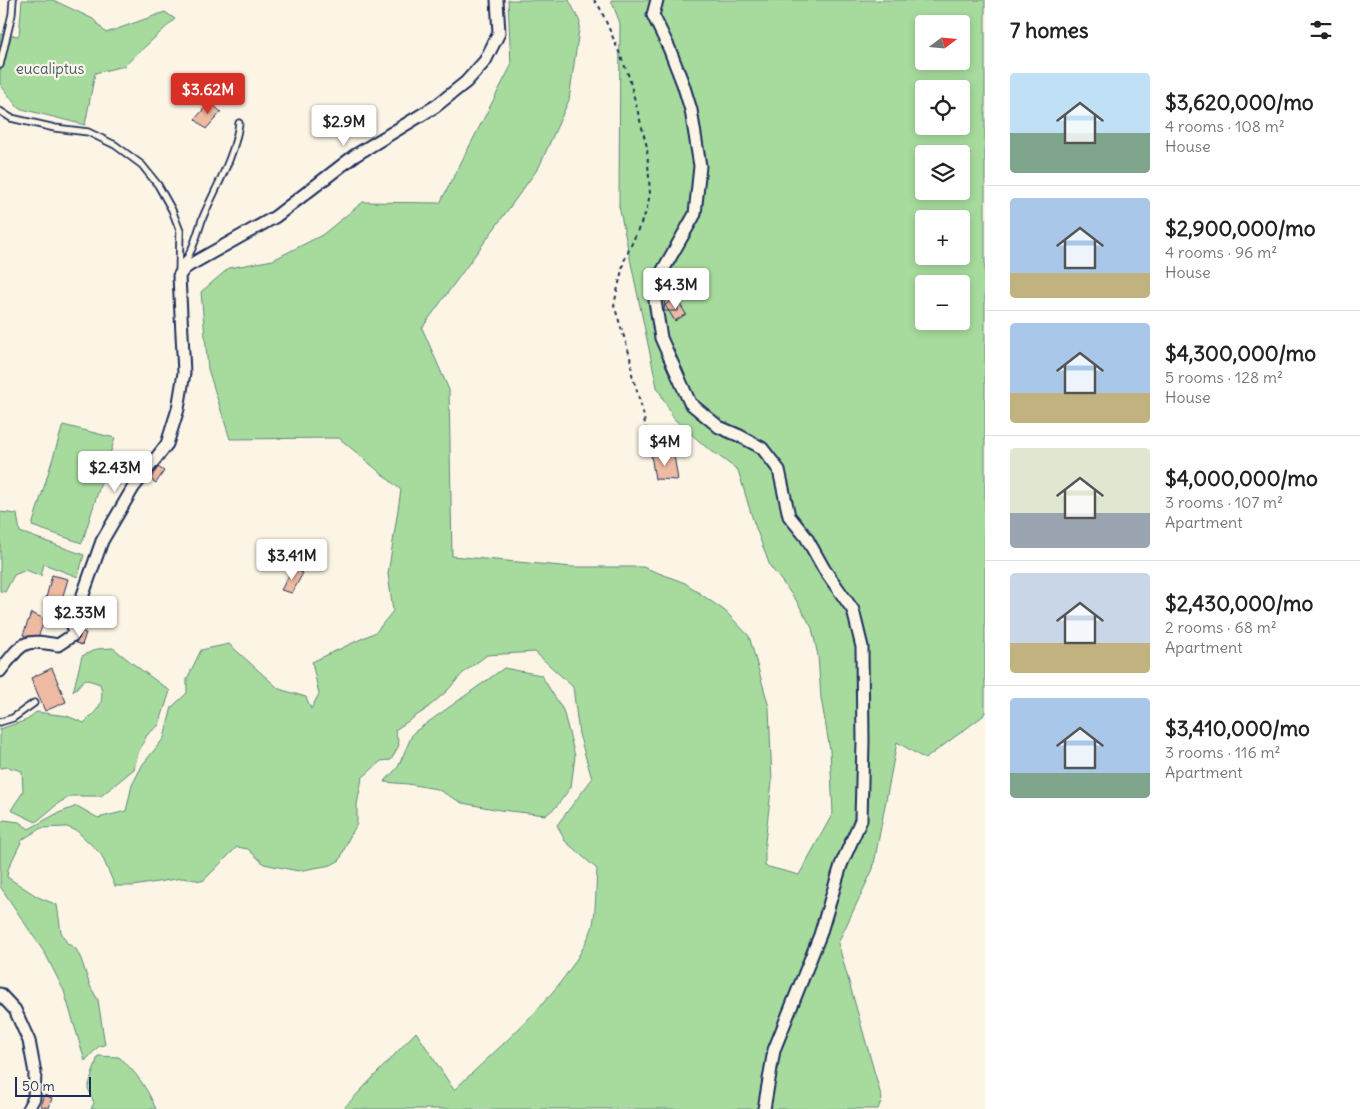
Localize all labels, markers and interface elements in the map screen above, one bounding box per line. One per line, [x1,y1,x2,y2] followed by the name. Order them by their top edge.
[915,15,970,70] north arrow
[915,15,970,330] map controls
[1307,16,1335,44] icon: filters
[1010,17,1089,44] text: 7 homes
[16,59,85,78] park label: eucaliptus
[167,72,249,115] pin: $3.62M
[182,79,234,99] text: $3.62M
[915,80,970,135] button: locate
[1165,89,1314,116] text: $3,620,000/mo
[1050,93,1110,153] icon: home
[309,104,379,147] pin: $2.9M
[322,111,366,131] text: $2.9M
[1165,116,1285,136] text: 4 rooms · 108 m²
[1165,136,1211,156] text: House
[915,145,970,200] button: layers
[915,210,970,265] button: +
[1165,215,1315,242] text: $2,900,000/mo
[1050,218,1110,278] icon: home
[1165,242,1277,262] text: 4 rooms · 96 m²
[1165,262,1211,282] text: House
[641,268,711,310] pin: $4.3M
[654,274,698,294] text: $4.3M
[915,275,970,330] button: −
[1165,340,1316,367] text: $4,300,000/mo
[1050,343,1110,403] icon: home
[1165,367,1283,387] text: 5 rooms · 128 m²
[1165,387,1211,407] text: House
[641,424,689,467] pin: $4M
[649,431,681,451] text: $4M
[74,450,156,493] pin: $2.43M
[89,457,141,477] text: $2.43M
[1165,465,1318,492] text: $4,000,000/mo
[1050,468,1110,528] icon: home
[1165,492,1283,512] text: 3 rooms · 107 m²
[1165,512,1243,532] text: Apartment
[251,538,333,581] pin: $3.41M
[267,545,317,565] text: $3.41M
[1165,590,1313,617] text: $2,430,000/mo
[1050,593,1110,653] icon: home
[39,596,121,638] pin: $2.33M
[54,602,106,622] text: $2.33M
[1165,617,1277,637] text: 2 rooms · 68 m²
[1165,637,1243,657] text: Apartment
[1165,715,1310,742] text: $3,410,000/mo
[1050,718,1110,778] icon: home
[1165,742,1281,762] text: 3 rooms · 116 m²
[1165,762,1243,782] text: Apartment
[15,1074,91,1097] scale bar
[22,1077,55,1095] text: 50 m

